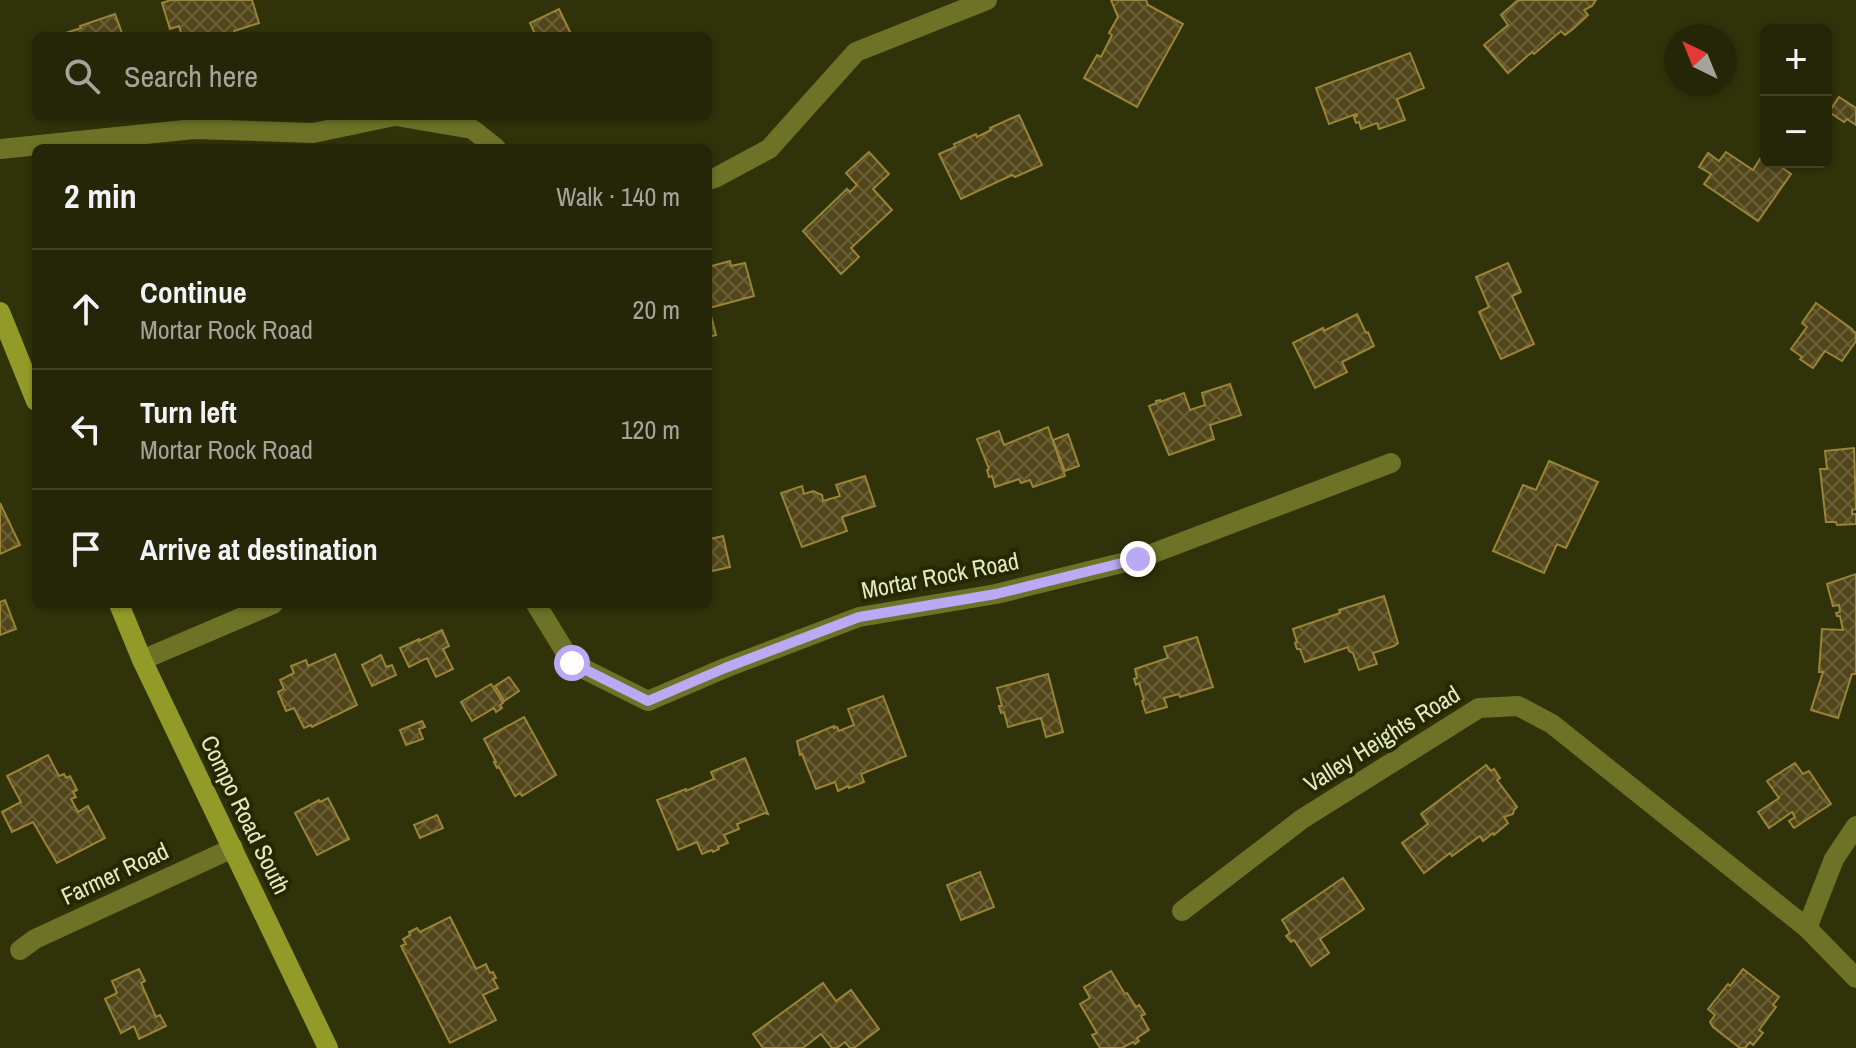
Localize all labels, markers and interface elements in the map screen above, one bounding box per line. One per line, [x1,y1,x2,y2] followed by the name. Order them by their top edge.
[1664,24,1736,96] north arrow
[1760,24,1832,168] map controls
[1760,24,1832,96] button: +
[32,32,712,120] search box
[60,54,104,98] icon: search
[124,56,258,96] text: Search here
[1760,96,1832,168] button: −
[64,173,137,219] text: 2 min
[556,179,680,214] text: Walk · 140 m
[140,272,247,312] text: Continue
[64,287,108,331] icon: ahead
[633,292,680,327] text: 20 m
[140,312,313,347] text: Mortar Rock Road
[140,392,237,432] text: Turn left
[64,407,108,451] icon: left
[621,412,680,447] text: 120 m
[140,432,313,467] text: Mortar Rock Road
[64,527,108,571] icon: arrive
[140,529,378,569] text: Arrive at destination
[1120,541,1156,577] route end
[858,544,1021,606] street label: Mortar Rock Road
[554,645,590,681] route start
[1298,677,1465,799] street label: Valley Heights Road
[194,730,298,899] street label: Compo Road South
[56,834,173,912] street label: Farmer Road

